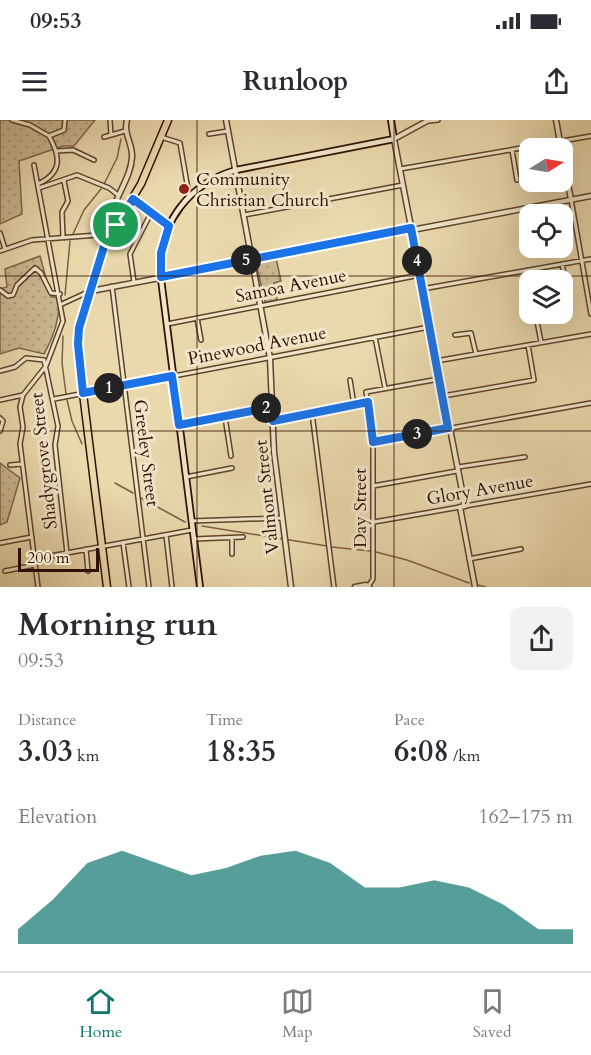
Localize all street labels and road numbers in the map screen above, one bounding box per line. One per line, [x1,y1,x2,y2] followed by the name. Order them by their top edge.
[233,263,349,309] street label: Samoa Avenue
[186,320,328,372] street label: Pinewood Avenue
[24,391,64,531] street label: Shadygrove Street
[127,398,165,508] street label: Greeley Street
[249,438,285,555] street label: Valmont Street
[348,468,373,548] street label: Day Street
[425,468,535,512] street label: Glory Avenue

